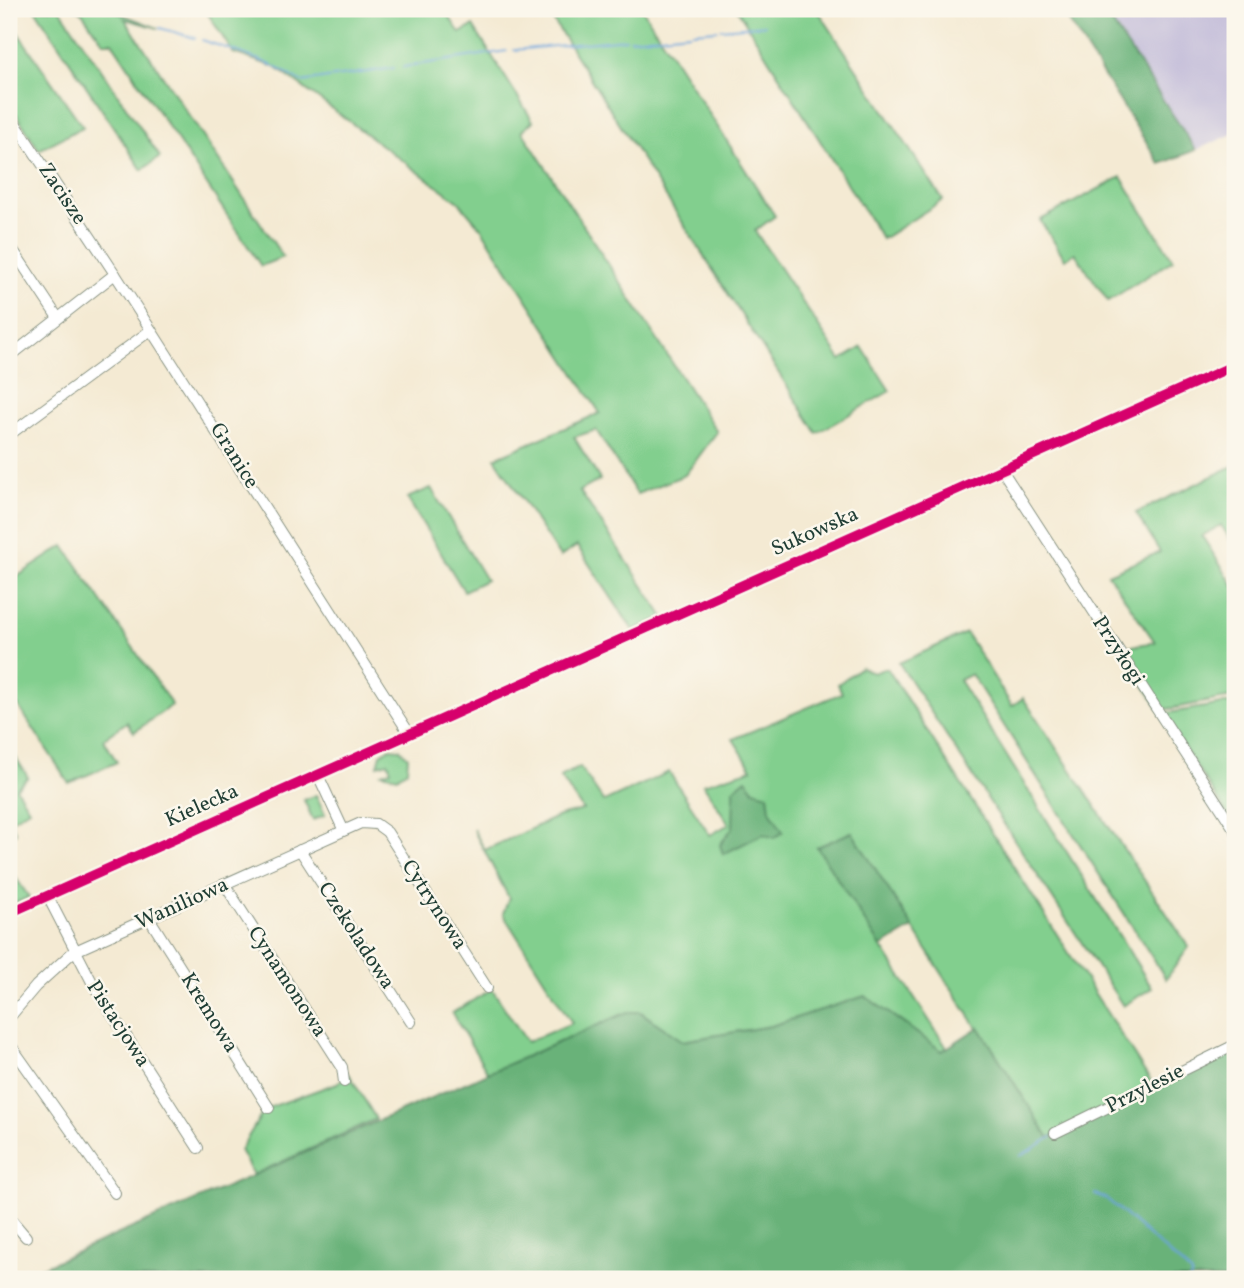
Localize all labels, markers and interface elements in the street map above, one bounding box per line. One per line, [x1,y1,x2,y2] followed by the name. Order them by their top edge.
[31,157,93,231] street label: Zacisze
[202,417,266,495] street label: Granice
[767,500,863,564] street label: Sukowska
[1085,611,1151,691] street label: Przyłogi
[161,777,243,835] street label: Kielecka
[394,854,474,956] street label: Cytrynowa
[131,871,233,937] street label: Waniliowa
[310,877,402,995] street label: Czekoladowa
[240,921,334,1043] street label: Cynamonowa
[173,967,245,1059] street label: Kremowa
[79,975,157,1073] street label: Pistacjowa
[1101,1057,1189,1121] street label: Przylesie

